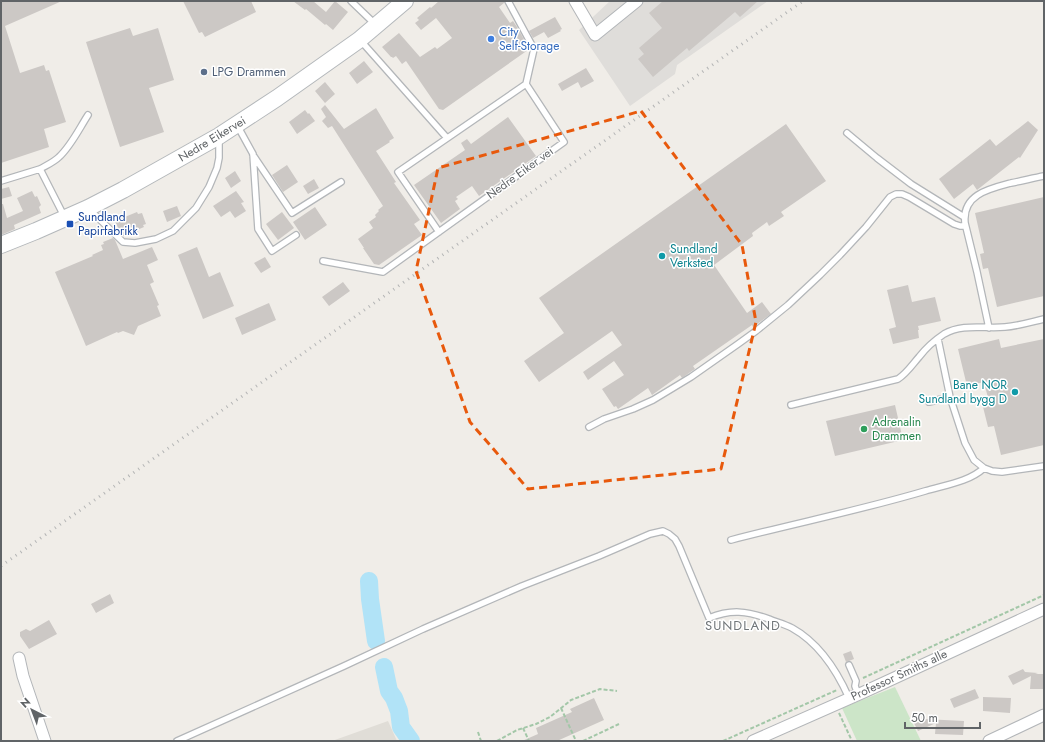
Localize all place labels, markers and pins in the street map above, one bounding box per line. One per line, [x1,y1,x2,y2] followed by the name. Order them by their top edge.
[499,23,559,55] place label: City Self-Storage
[486,34,496,44] marker: City Self-Storage
[212,63,286,81] place label: LPG Drammen
[199,67,209,77] marker: LPG Drammen
[78,208,139,240] place label: Sundland Papirfabrikk
[65,219,75,229] marker: Sundland Papirfabrikk
[670,240,718,272] place label: Sundland Verksted
[657,251,667,261] marker: Sundland Verksted
[919,376,1007,408] place label: Bane NOR Sundland bygg D
[1010,387,1020,397] marker: Bane NOR Sundland bygg D
[872,413,921,445] place label: Adrenalin Drammen
[859,424,869,434] marker: Adrenalin Drammen

